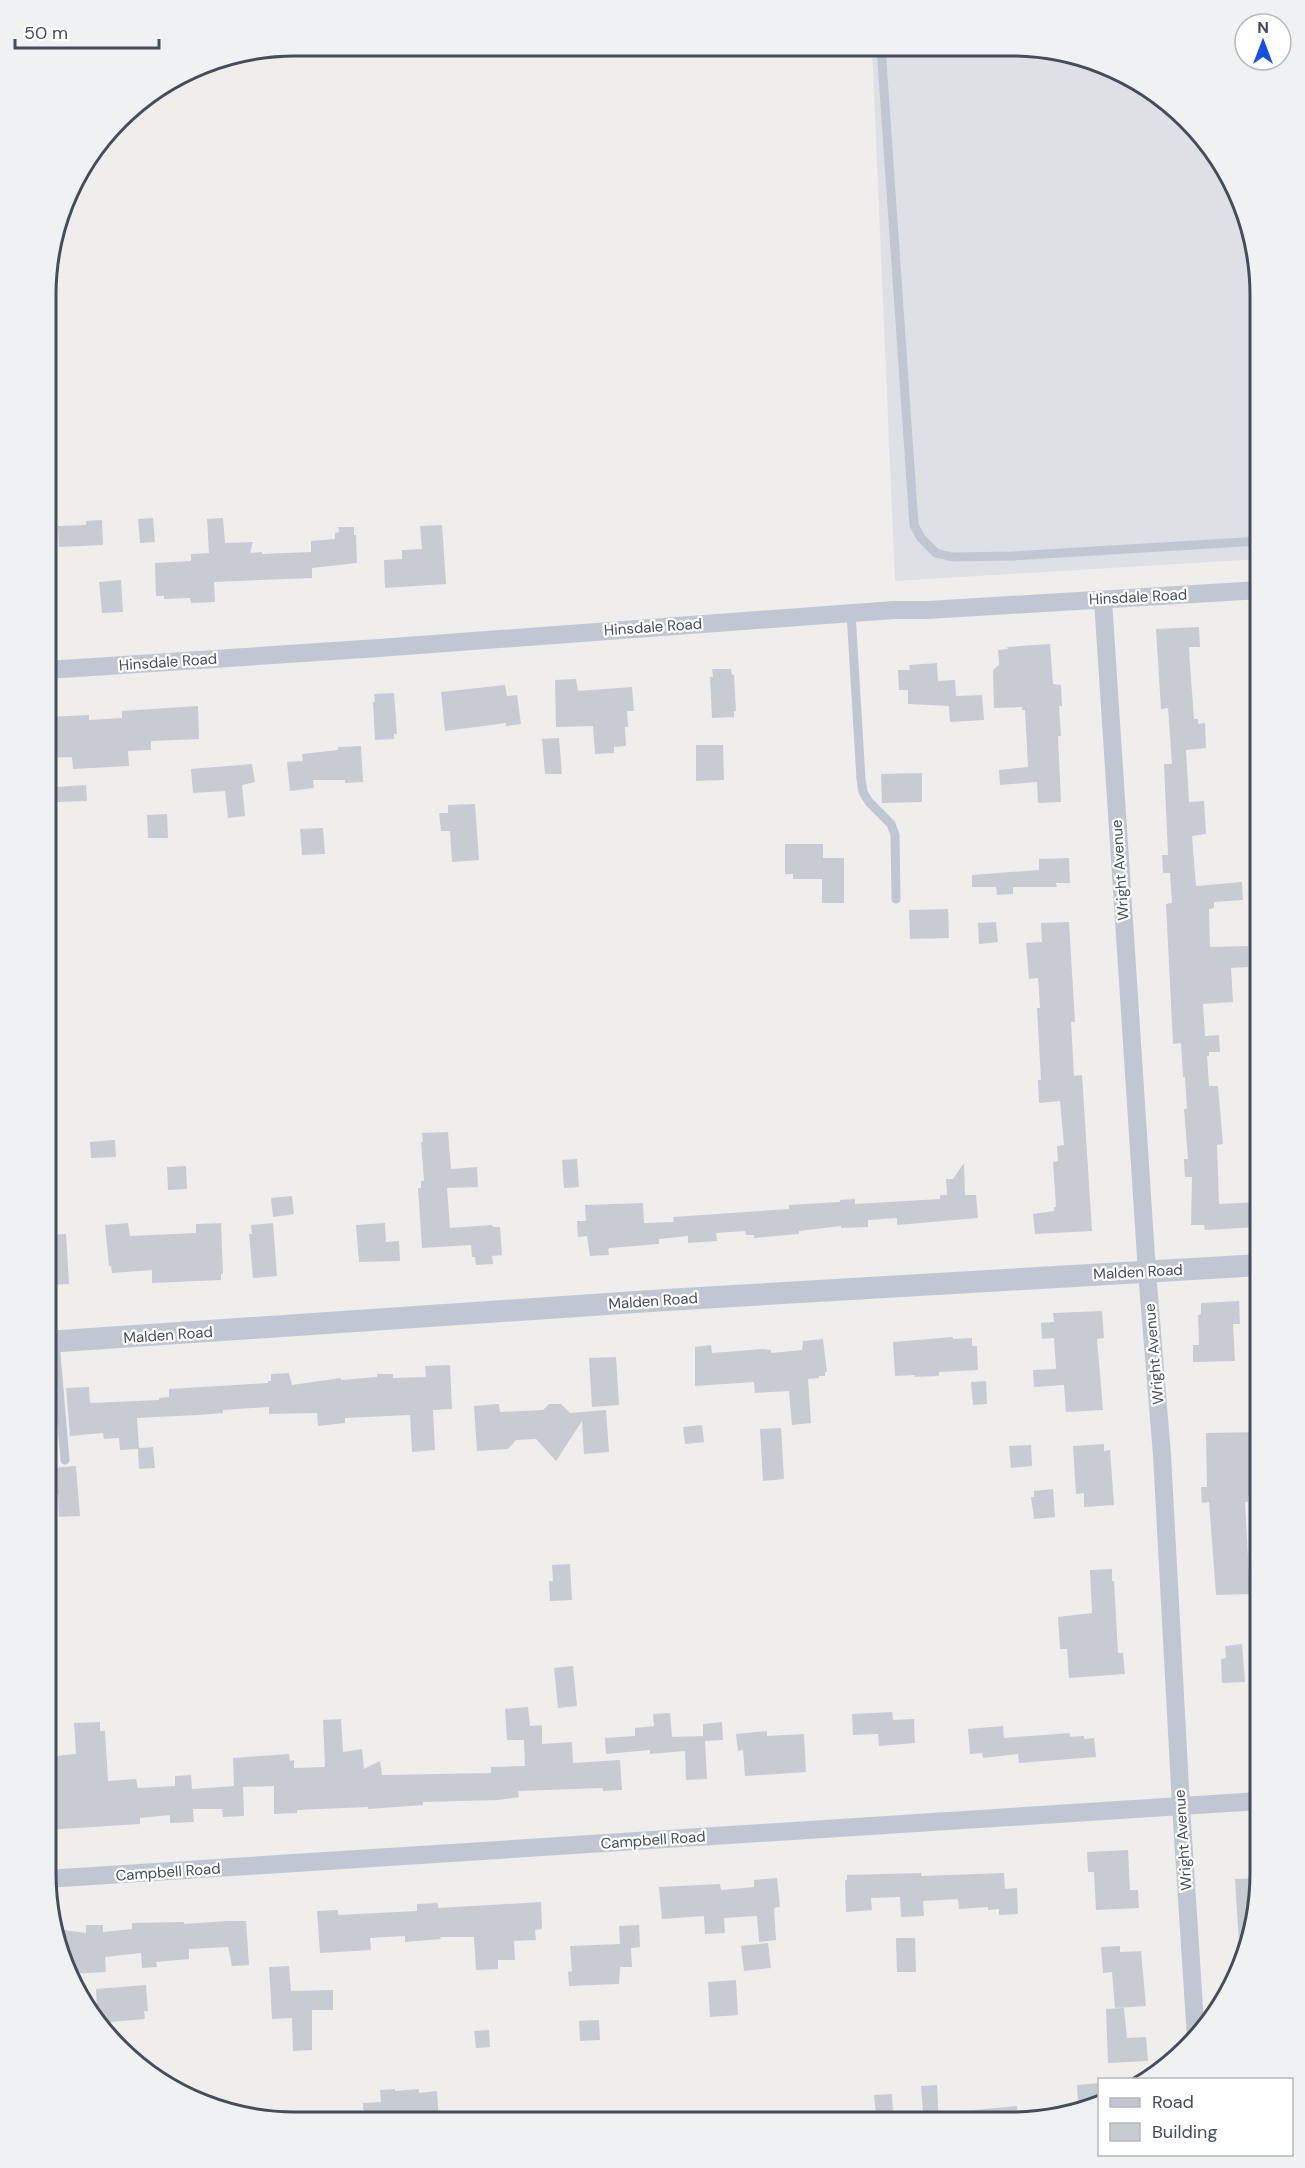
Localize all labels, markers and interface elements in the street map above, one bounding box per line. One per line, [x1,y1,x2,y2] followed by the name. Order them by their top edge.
[15,12,159,50] scale bar
[1233,12,1293,72] north arrow
[1257,17,1269,38] text: N
[24,21,68,45] text: 50 m
[1088,584,1188,610] street label: Hinsdale Road
[603,614,703,640] street label: Hinsdale Road
[118,649,218,675] street label: Hinsdale Road
[1106,819,1134,921] street label: Wright Avenue
[1093,1260,1183,1284] street label: Malden Road
[608,1288,698,1314] street label: Malden Road
[1140,1303,1168,1405] street label: Wright Avenue
[123,1322,213,1348] street label: Malden Road
[1169,1789,1197,1891] street label: Wright Avenue
[600,1826,706,1854] street label: Campbell Road
[115,1858,221,1886] street label: Campbell Road
[1098,2078,1293,2156] legend
[1152,2090,1194,2114] text: Road
[1152,2120,1217,2144] text: Building

